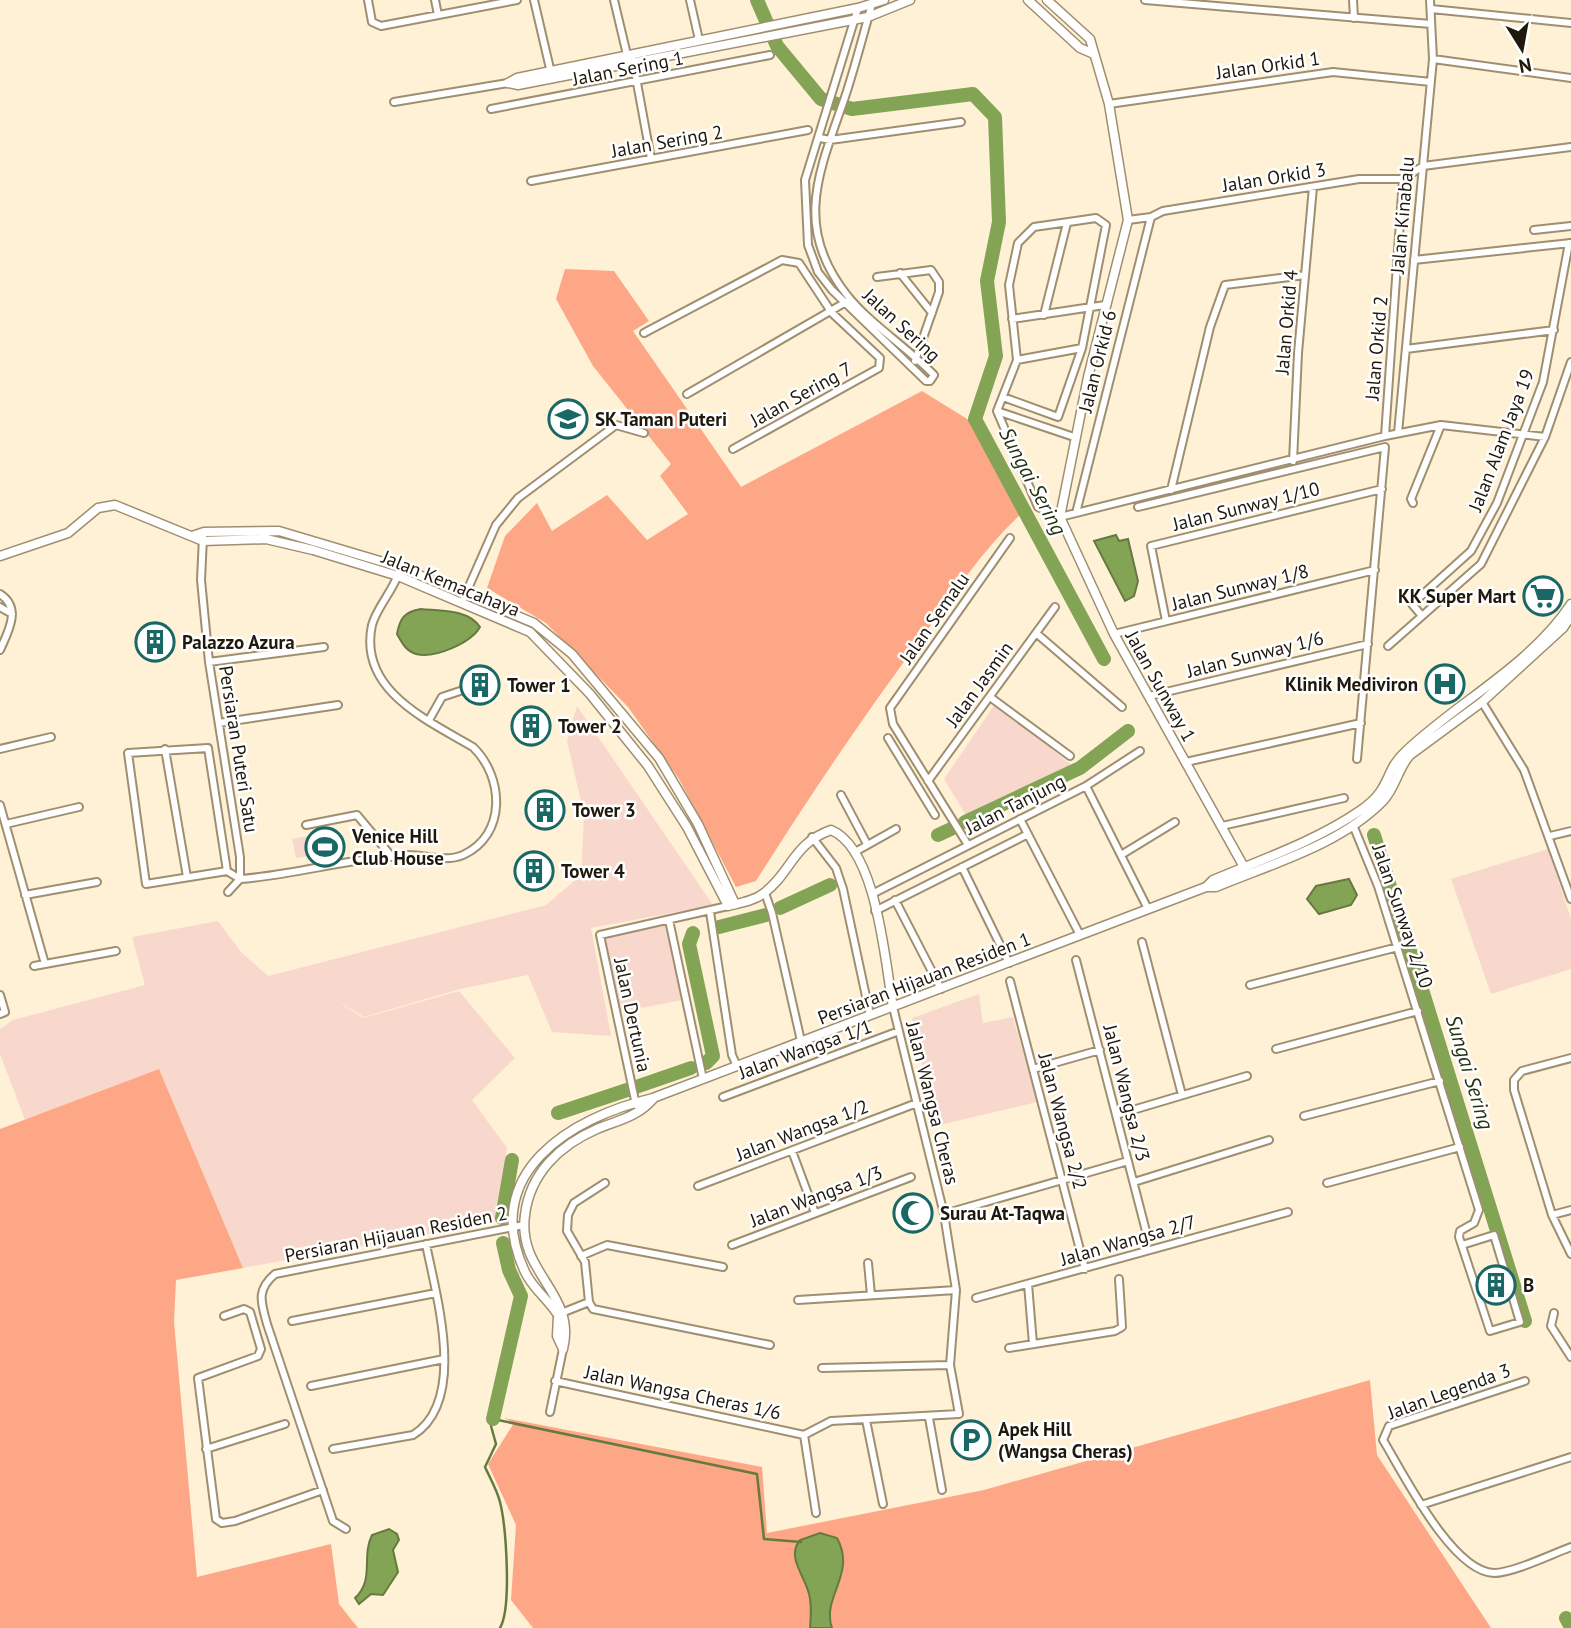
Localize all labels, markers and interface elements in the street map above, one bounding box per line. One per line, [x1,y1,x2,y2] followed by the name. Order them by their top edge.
[1487,14,1557,84] north arrow
[569,45,686,91] street label: Jalan Sering 1
[1213,46,1322,84] street label: Jalan Orkid 1
[1517,53,1534,79] text: N
[608,119,725,163] street label: Jalan Sering 2
[1385,155,1419,276] street label: Jalan Kinabalu
[1219,157,1328,197] street label: Jalan Orkid 3
[1269,269,1303,376] street label: Jalan Orkid 4
[858,282,946,367] street label: Jalan Sering
[1359,295,1393,402] street label: Jalan Orkid 2
[1072,307,1121,416] street label: Jalan Orkid 6
[745,356,856,432] street label: Jalan Sering 7
[1462,365,1539,515] street label: Jalan Alam Jaya 19
[547,398,589,440] school or university icon: SK Taman Puteri
[595,407,727,431] place label: SK Taman Puteri
[993,422,1073,540] water label: Sungai Sering
[1169,476,1322,536] street label: Jalan Sunway 1/10
[378,544,523,622] street label: Jalan Kemacahaya
[1168,558,1311,616] street label: Jalan Sunway 1/8
[893,568,974,669] street label: Jalan Semalu
[1522,575,1564,617] supermarket icon: KK Super Mart
[1398,584,1516,608] place label: KK Super Mart
[134,621,176,663] building icon: Palazzo Azura
[1120,625,1201,746] street label: Jalan Sunway 1
[1183,625,1326,683] street label: Jalan Sunway 1/6
[182,630,295,654] place label: Palazzo Azura
[940,637,1018,732] street label: Jalan Jasmin
[1424,663,1466,705] hospital icon: Klinik Mediviron
[214,664,264,834] street label: Persiaran Puteri Satu
[459,664,501,706] building icon: Tower 1
[1285,672,1418,696] place label: Klinik Mediviron
[507,673,571,697] place label: Tower 1
[510,705,552,747] building icon: Tower 2
[558,714,622,738] place label: Tower 2
[960,769,1069,840] street label: Jalan Tanjung
[524,789,566,831] building icon: Tower 3
[572,798,636,822] place label: Tower 3
[351,824,444,870] place label: Venice Hill Club House
[304,826,346,868] sports icon: Venice Hill Club House
[1367,840,1439,991] street label: Jalan Sunway 2/10
[513,850,555,892] building icon: Tower 4
[561,859,625,883] place label: Tower 4
[814,926,1034,1030] street label: Persiaran Hijauan Residen 1
[609,955,657,1074] street label: Jalan Dertunia
[1440,1011,1500,1133] water label: Sungai Sering
[734,1014,875,1085] street label: Jalan Wangsa 1/1
[901,1018,965,1187] street label: Jalan Wangsa Cheras
[1098,1021,1156,1164] street label: Jalan Wangsa 2/3
[1033,1049,1093,1192] street label: Jalan Wangsa 2/2
[731,1094,872,1167] street label: Jalan Wangsa 1/2
[745,1160,886,1233] street label: Jalan Wangsa 1/3
[892,1192,934,1234] mosque icon: Surau At-Taqwa
[283,1201,509,1267] street label: Persiaran Hijauan Residen 2
[940,1201,1065,1225] place label: Surau At-Taqwa
[1056,1209,1199,1271] street label: Jalan Wangsa 2/7
[1475,1264,1517,1306] building icon: B
[1523,1273,1534,1297] place label: B
[1383,1358,1514,1425] street label: Jalan Legenda 3
[582,1359,783,1425] street label: Jalan Wangsa Cheras 1/6
[998,1417,1133,1463] place label: Apek Hill (Wangsa Cheras)
[950,1419,992,1461] parking icon: Apek Hill (Wangsa Cheras)

